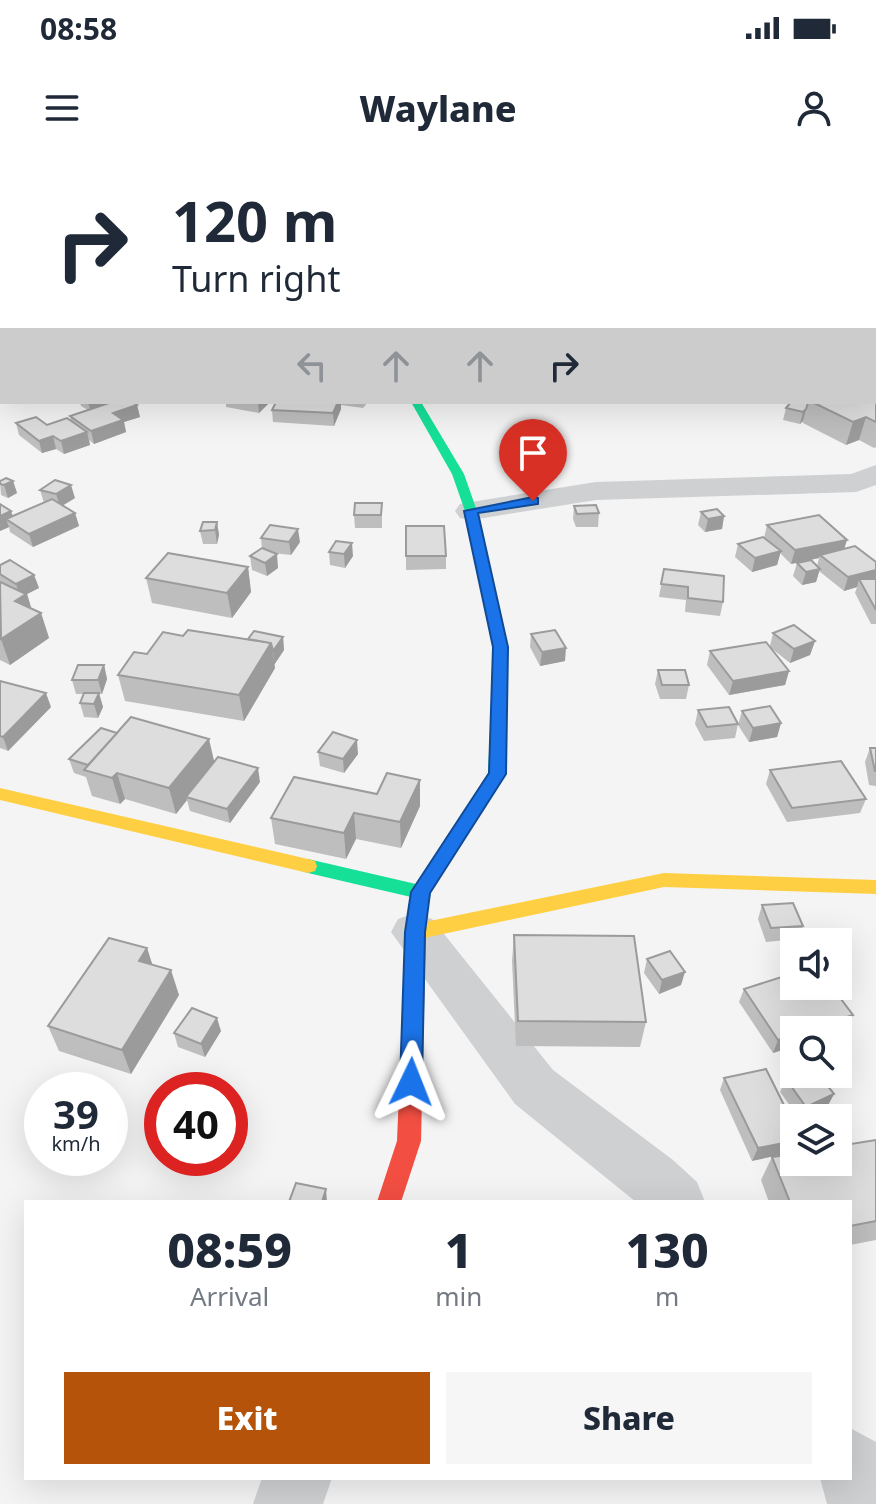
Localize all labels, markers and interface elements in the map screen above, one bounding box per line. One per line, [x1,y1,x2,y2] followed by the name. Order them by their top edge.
[40,8,117,49] text: 08:58
[359,84,517,133] text: Waylane
[40,86,84,130] icon: menu
[792,86,836,130] icon: person
[172,182,337,258] text: 120 m
[40,192,144,296] icon: right
[172,254,340,303] text: Turn right
[290,344,334,388] icon: left
[374,344,418,388] icon: ahead
[458,344,502,388] icon: ahead
[542,344,586,388] icon: right
[499,419,567,501] pin
[511,431,555,475] icon: arrive
[780,928,852,1176] map controls
[780,928,852,1000] button: sound
[780,1016,852,1088] button: search
[369,1040,453,1124] position arrow
[144,1072,248,1176] speed limit sign: 40
[53,1086,99,1141] text: 39
[780,1104,852,1176] button: layers
[51,1130,101,1157] text: km/h
[167,1217,292,1282] text: 08:59
[445,1217,473,1282] text: 1
[626,1217,709,1282] text: 130
[190,1278,269,1314] text: Arrival
[435,1278,482,1314] text: min
[655,1278,679,1314] text: m
[64,1372,430,1464] button: Exit
[446,1372,812,1464] button: Share

